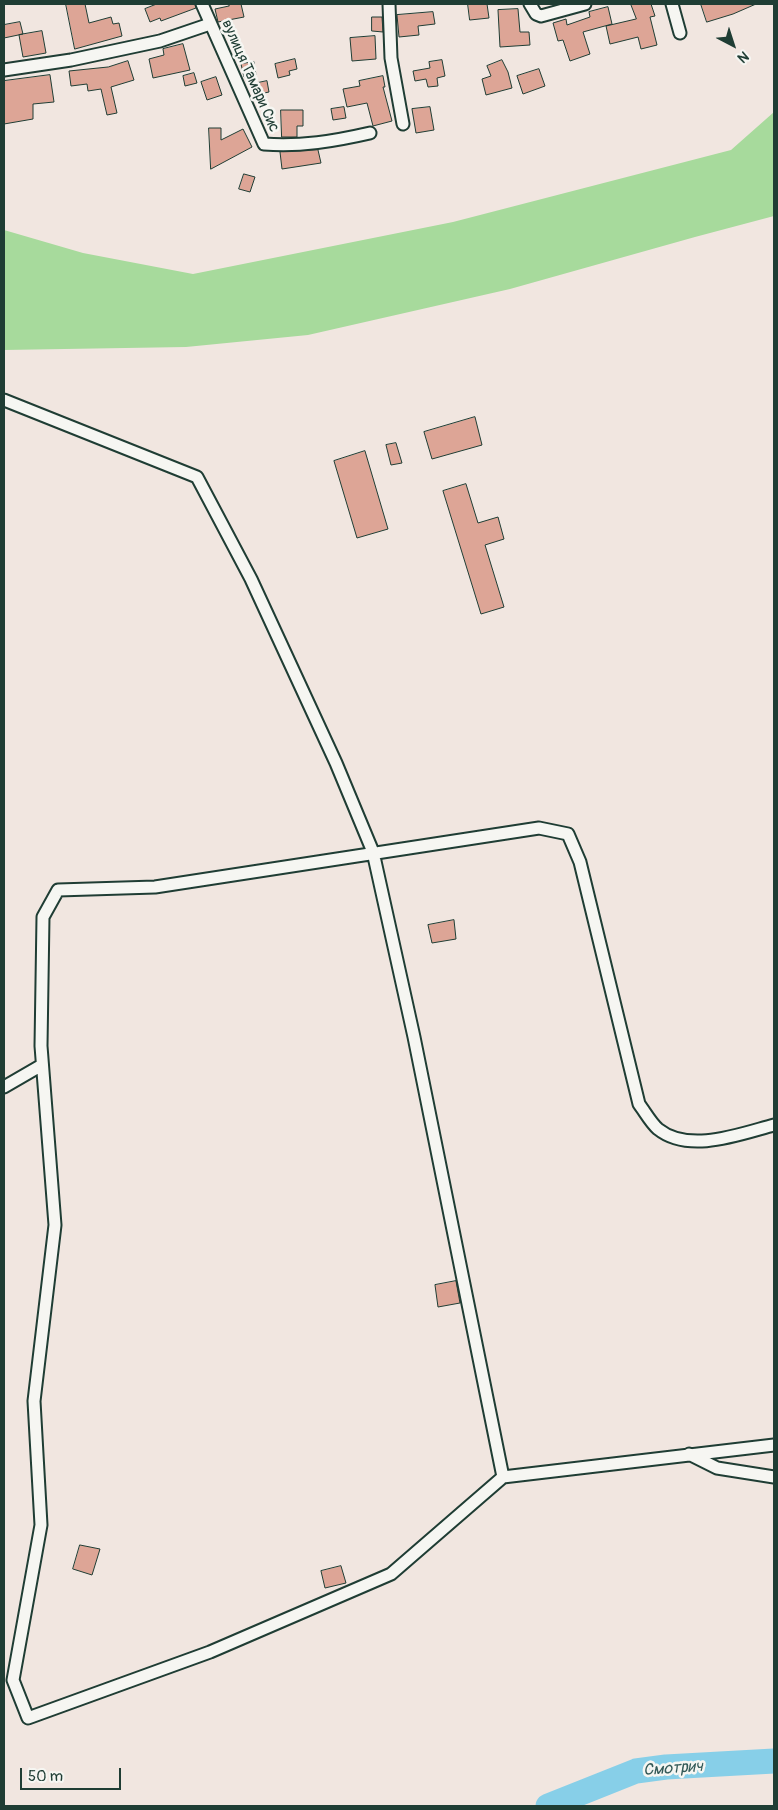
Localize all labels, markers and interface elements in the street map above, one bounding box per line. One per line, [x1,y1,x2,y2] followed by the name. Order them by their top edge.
[217,17,283,135] street label: вулиця Тамари Сис
[708,20,758,70] north arrow
[734,47,752,66] text: N
[643,1757,703,1781] water label: Смотрич
[22,1758,124,1790] scale bar
[28,1767,63,1786] text: 50 m

